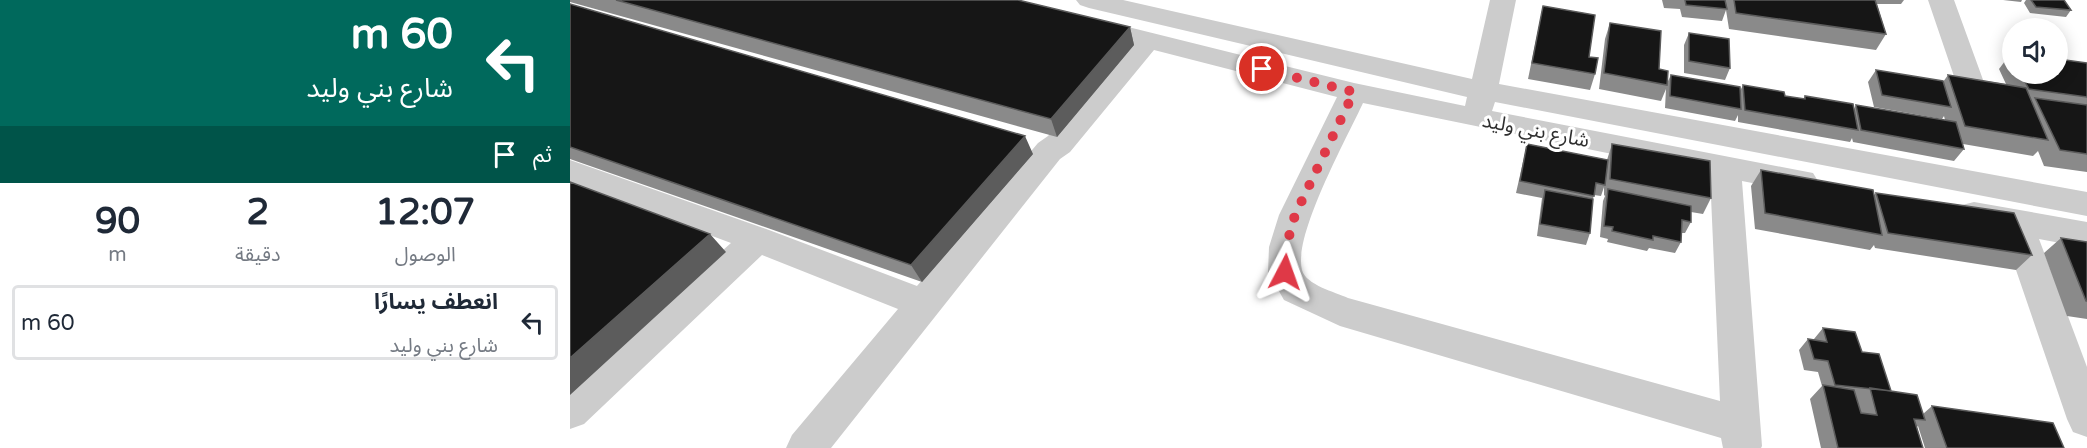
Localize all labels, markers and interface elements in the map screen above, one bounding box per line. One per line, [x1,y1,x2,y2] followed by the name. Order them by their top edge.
[351,9,453,60] text: 60 m
[2002,18,2068,84] map controls
[2002,18,2068,84] button: sound
[474,24,552,102] icon: left
[1236,43,1287,94] pin
[1245,52,1278,85] icon: arrive
[306,72,453,105] text: شارع بني وليد
[1480,109,1591,156] street label: شارع بني وليد
[488,138,521,171] icon: arrive
[533,142,552,168] text: ثم
[246,191,269,234] text: 2
[375,191,475,234] text: 12:07
[95,200,140,243] text: 90
[1253,240,1317,304] position arrow
[108,243,127,267] text: m
[235,243,281,267] text: دقيقة
[395,243,456,267] text: الوصول
[374,289,498,315] text: انعطف يسارًا
[516,306,549,339] icon: left
[21,310,75,336] text: 60 m
[389,334,498,358] text: شارع بني وليد

